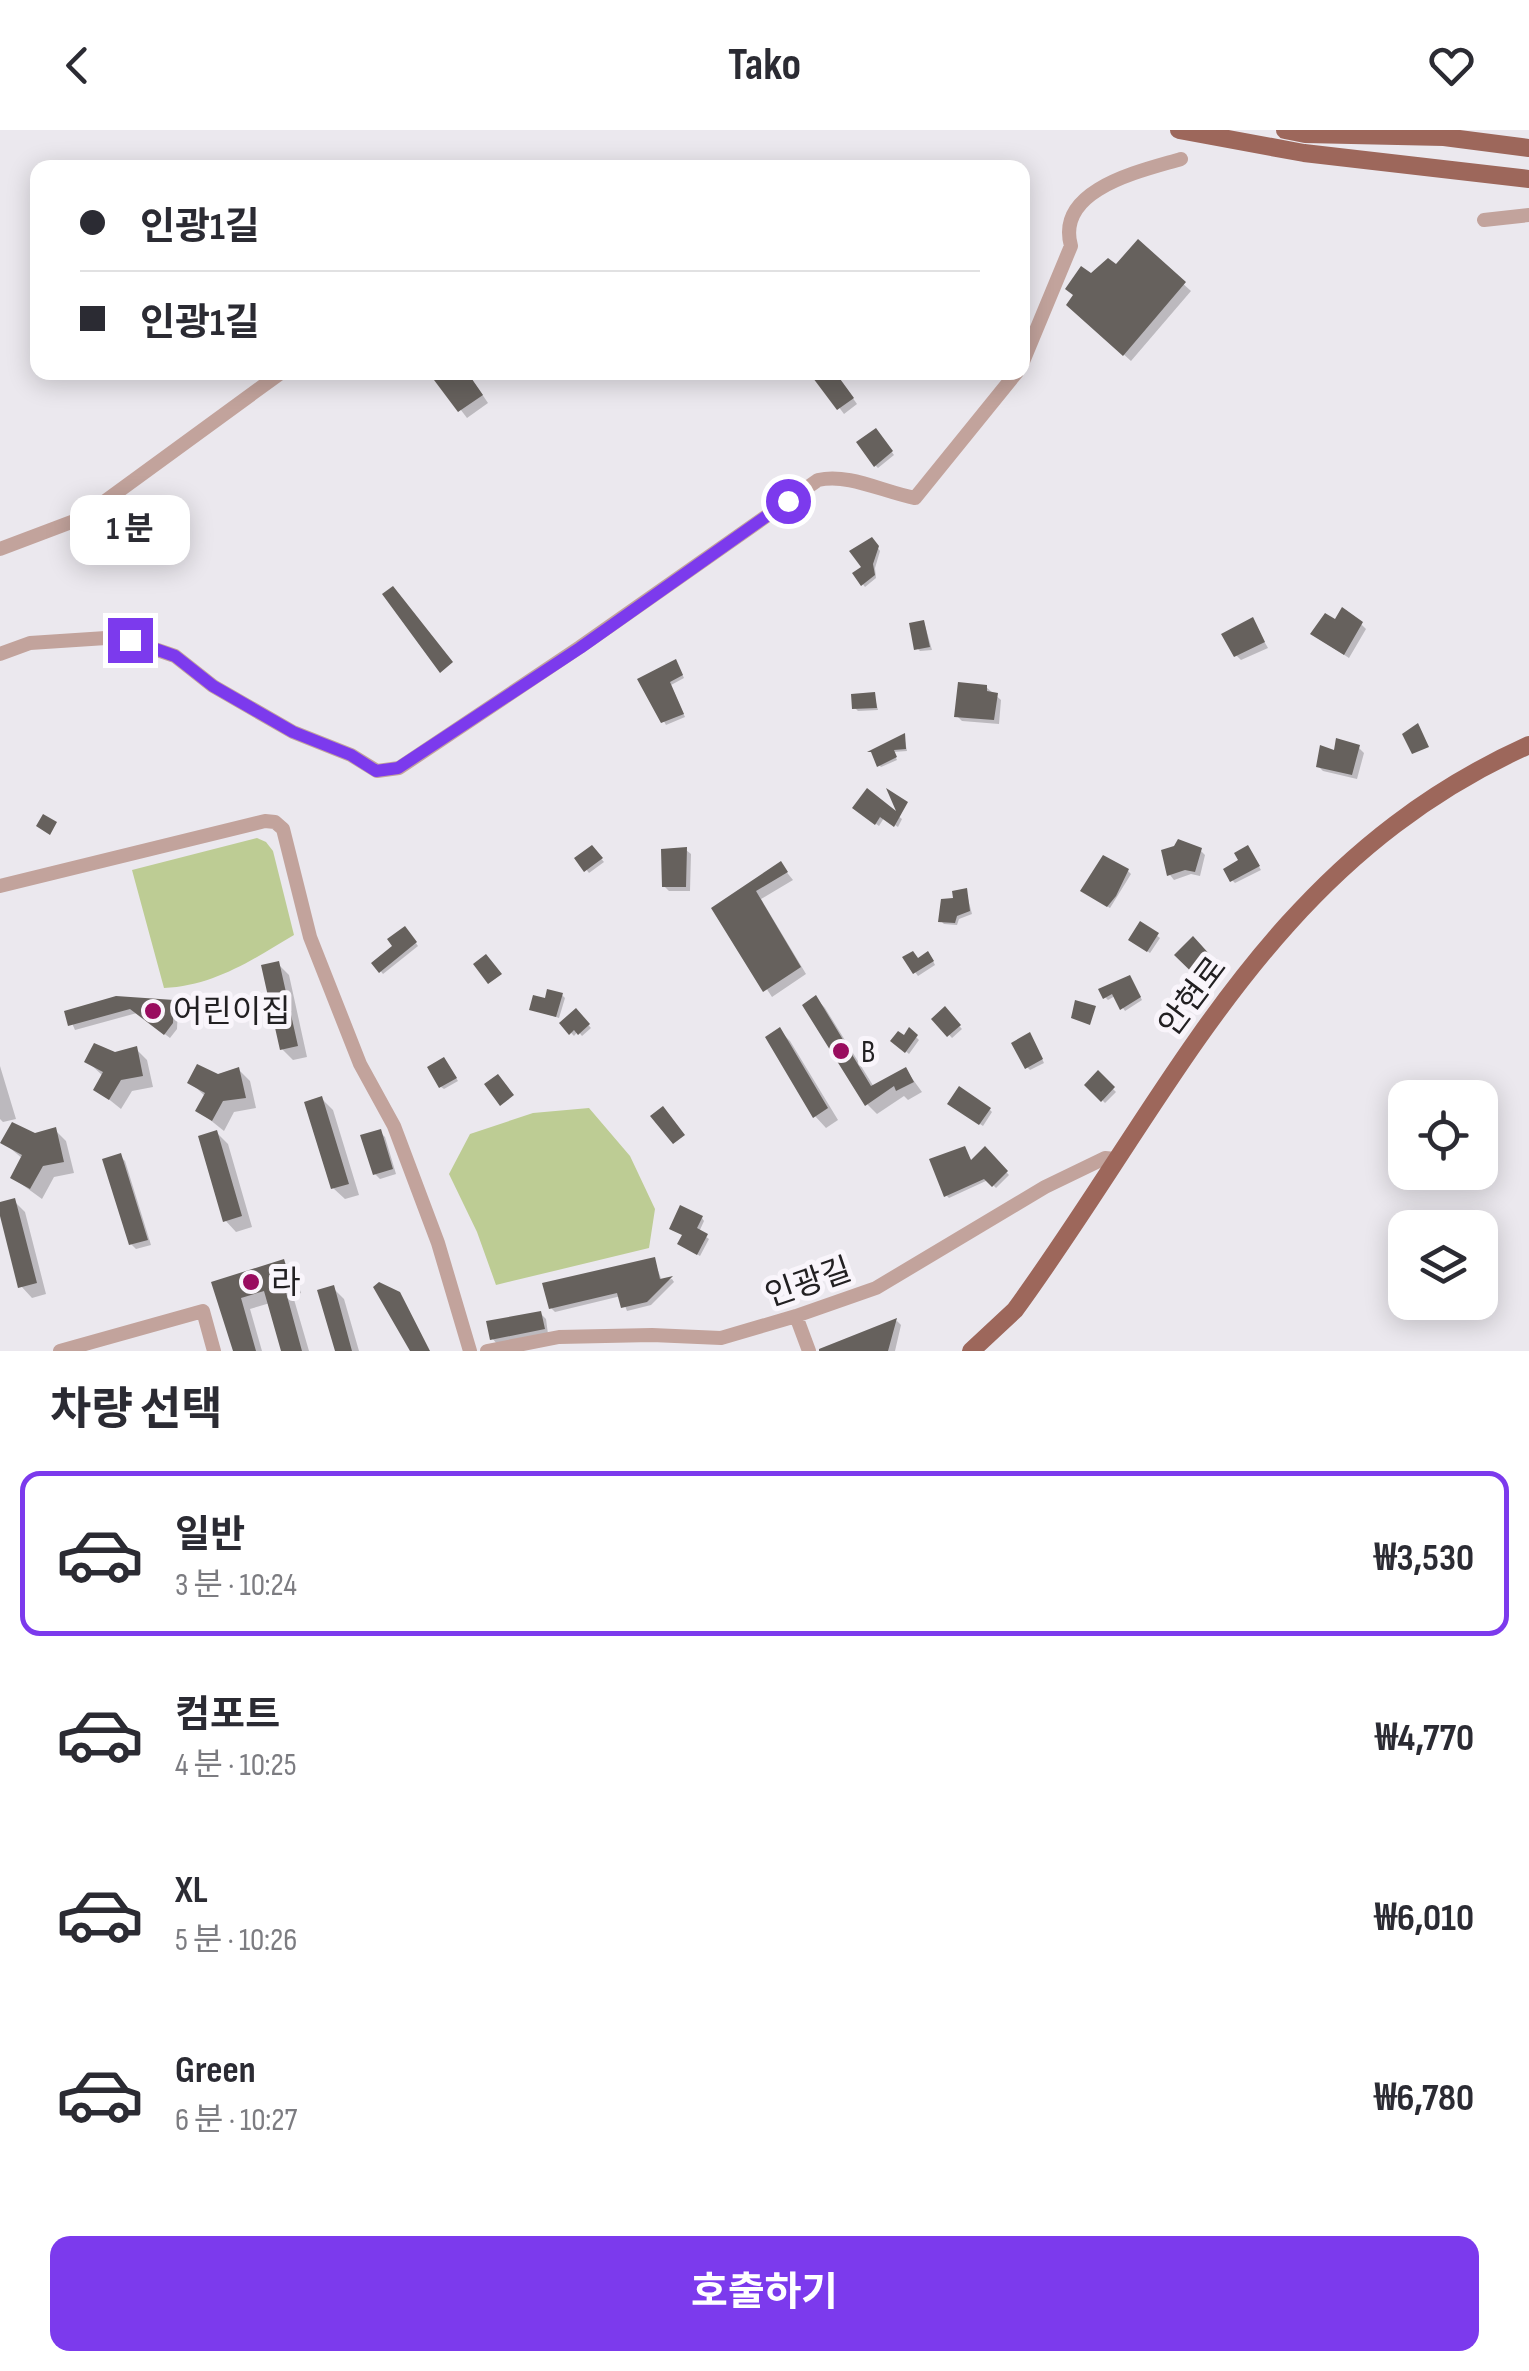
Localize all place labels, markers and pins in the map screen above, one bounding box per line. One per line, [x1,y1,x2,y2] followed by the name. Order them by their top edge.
[173,993,291,1032] place label: 어린이집
[142,1000,164,1022] marker: 어린이집
[861,1033,875,1072] place label: B
[830,1040,852,1062] marker: B
[271,1264,300,1303] place label: 라
[240,1271,262,1293] marker: 라

